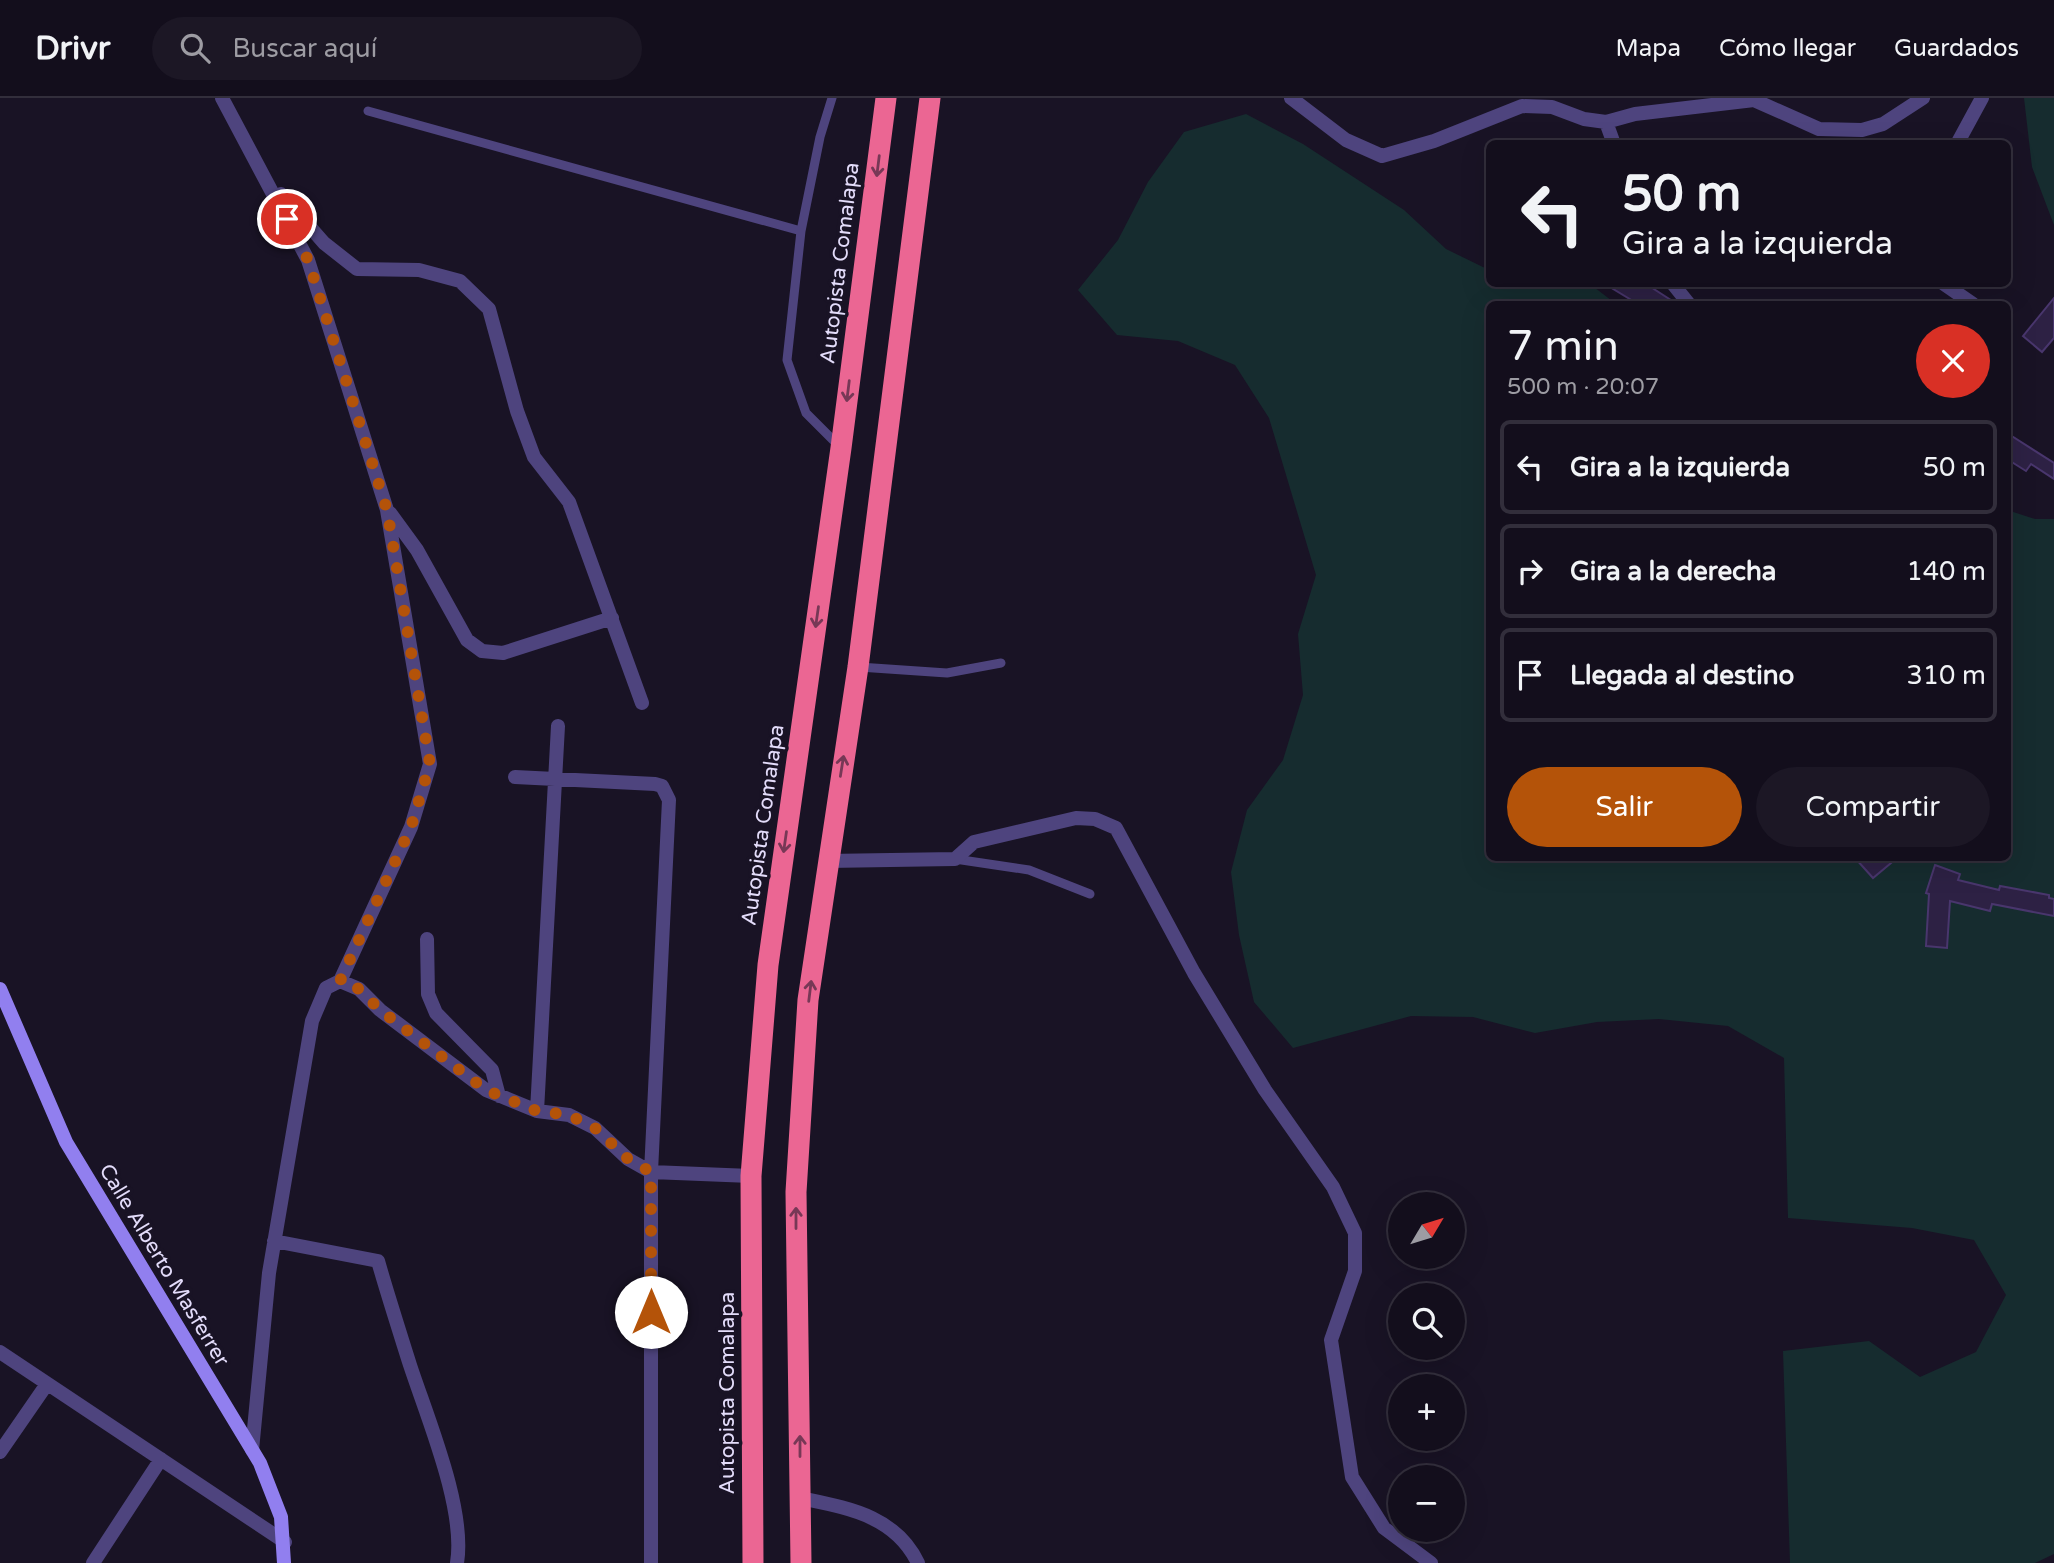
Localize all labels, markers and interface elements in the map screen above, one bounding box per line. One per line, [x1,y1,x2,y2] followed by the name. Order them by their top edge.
[152,17,642,80] search box
[35,29,110,68] text: Drivr
[176,29,214,67] icon: search
[232,33,377,64] text: Buscar aquí
[1616,34,1681,63] text: Mapa
[1719,34,1856,63] text: Cómo llegar
[1894,34,2019,63] text: Guardados
[871,154,884,177] one-way arrow
[815,161,865,365] street label: Autopista Comalapa
[1622,165,1741,224] text: 50 m
[1507,168,1598,259] icon: left
[257,189,317,249] pin
[268,200,306,238] icon: arrive
[1622,225,1893,263] text: Gira a la izquierda
[1507,321,1619,372] text: 7 min
[1916,324,1990,398] button: close
[1507,373,1659,401] text: 500 m · 20:07
[842,379,855,402] one-way arrow
[1511,448,1549,486] icon: left
[1570,452,1790,483] text: Gira a la izquierda
[1923,452,1986,483] text: 50 m
[1511,552,1549,590] icon: right
[1570,556,1776,587] text: Gira a la derecha
[1906,556,1986,587] text: 140 m
[811,605,824,628] one-way arrow
[1511,656,1549,694] icon: arrive
[1570,660,1794,691] text: Llegada al destino
[1906,660,1986,691] text: 310 m
[737,723,789,927] street label: Autopista Comalapa
[836,755,849,778] one-way arrow
[1507,767,1742,847] button: Salir
[1756,767,1990,847] button: Compartir
[779,830,792,853] one-way arrow
[803,980,816,1003] one-way arrow
[94,1159,234,1371] street label: Calle Alberto Masferrer
[1388,1192,1465,1269] north arrow
[1388,1192,1465,1542] map controls
[789,1207,803,1230] one-way arrow
[614,1275,688,1349] position arrow
[1388,1283,1465,1360] button: search
[715,1292,740,1494] street label: Autopista Comalapa
[1388,1374,1465,1451] button: +
[793,1435,806,1458] one-way arrow
[1388,1465,1465,1542] button: −

